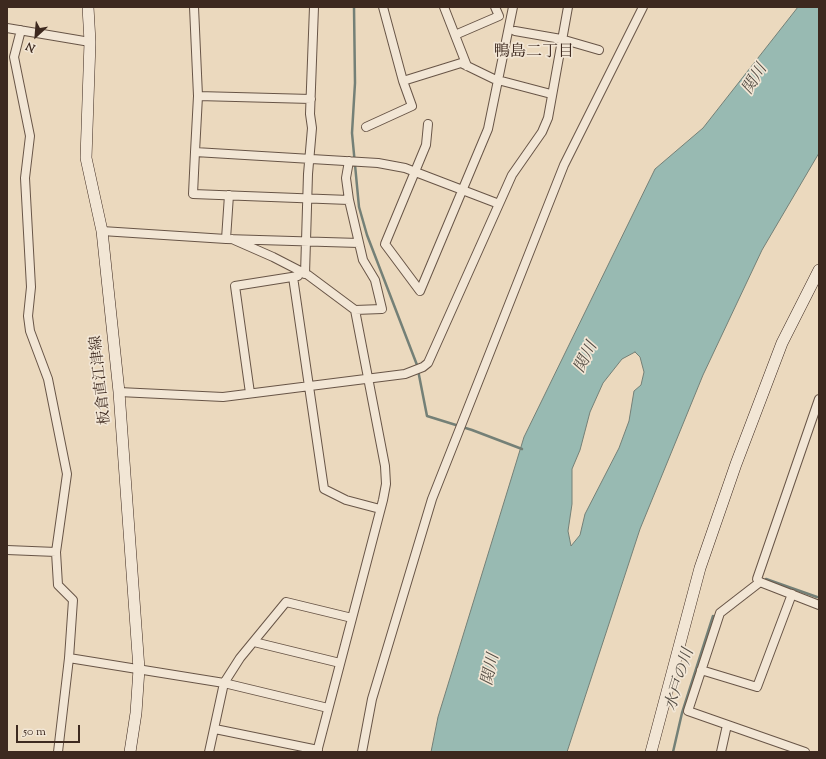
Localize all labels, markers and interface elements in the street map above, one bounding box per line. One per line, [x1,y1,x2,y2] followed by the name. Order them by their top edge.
[16,16,56,56] north arrow
[23,38,38,56] text: N
[494,43,574,63] district label: 鴨島二丁目
[739,61,773,99] water label: 関川
[88,334,116,426] street label: 板倉直江津線
[571,339,603,377] water label: 関川
[662,647,700,713] water label: 水戸の川
[479,652,505,688] water label: 関川
[18,717,82,743] scale bar
[23,723,46,741] text: 50 m

